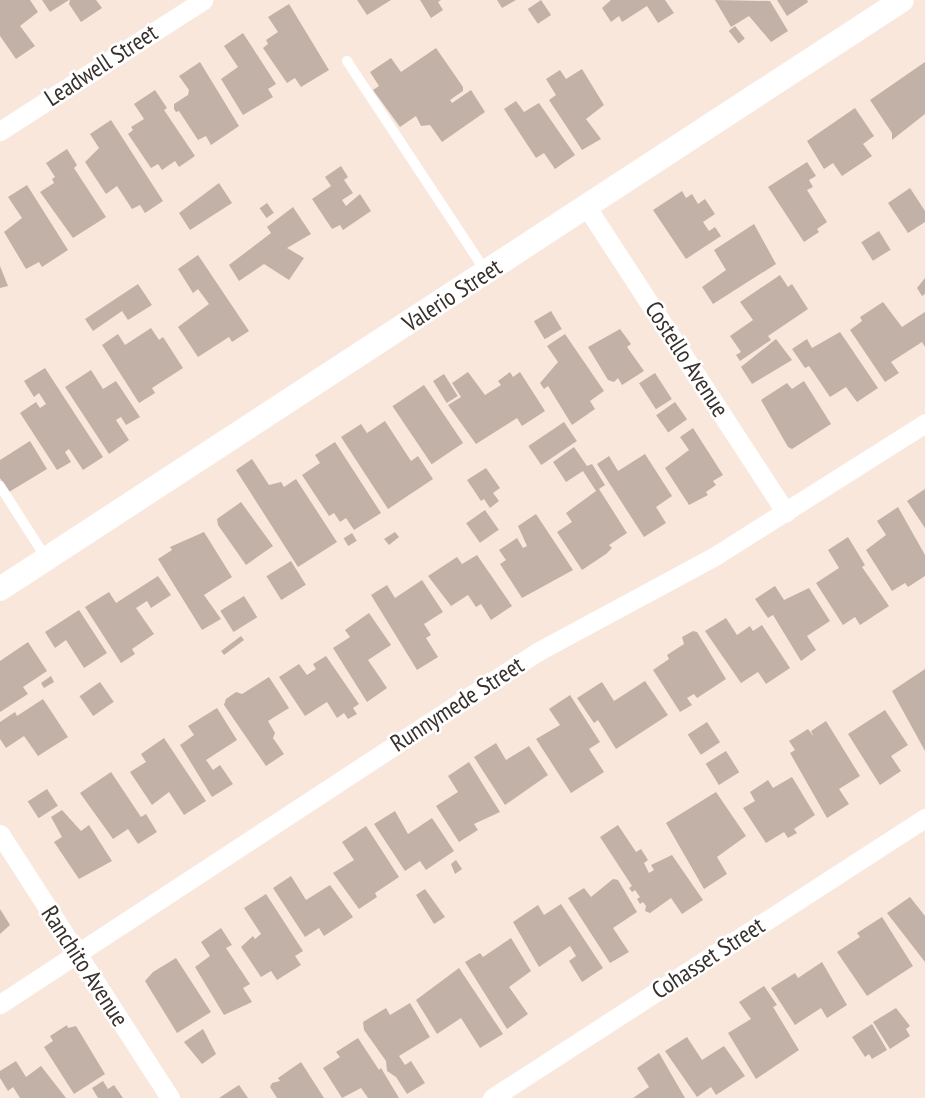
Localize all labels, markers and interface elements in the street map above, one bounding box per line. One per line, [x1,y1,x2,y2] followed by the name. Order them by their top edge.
[39,18,163,112] street label: Leadwell Street
[397,252,507,338] street label: Valerio Street
[639,296,735,422] street label: Costello Avenue
[385,650,529,758] street label: Runnymede Street
[35,900,135,1032] street label: Ranchito Avenue
[646,911,770,1005] street label: Cohasset Street

